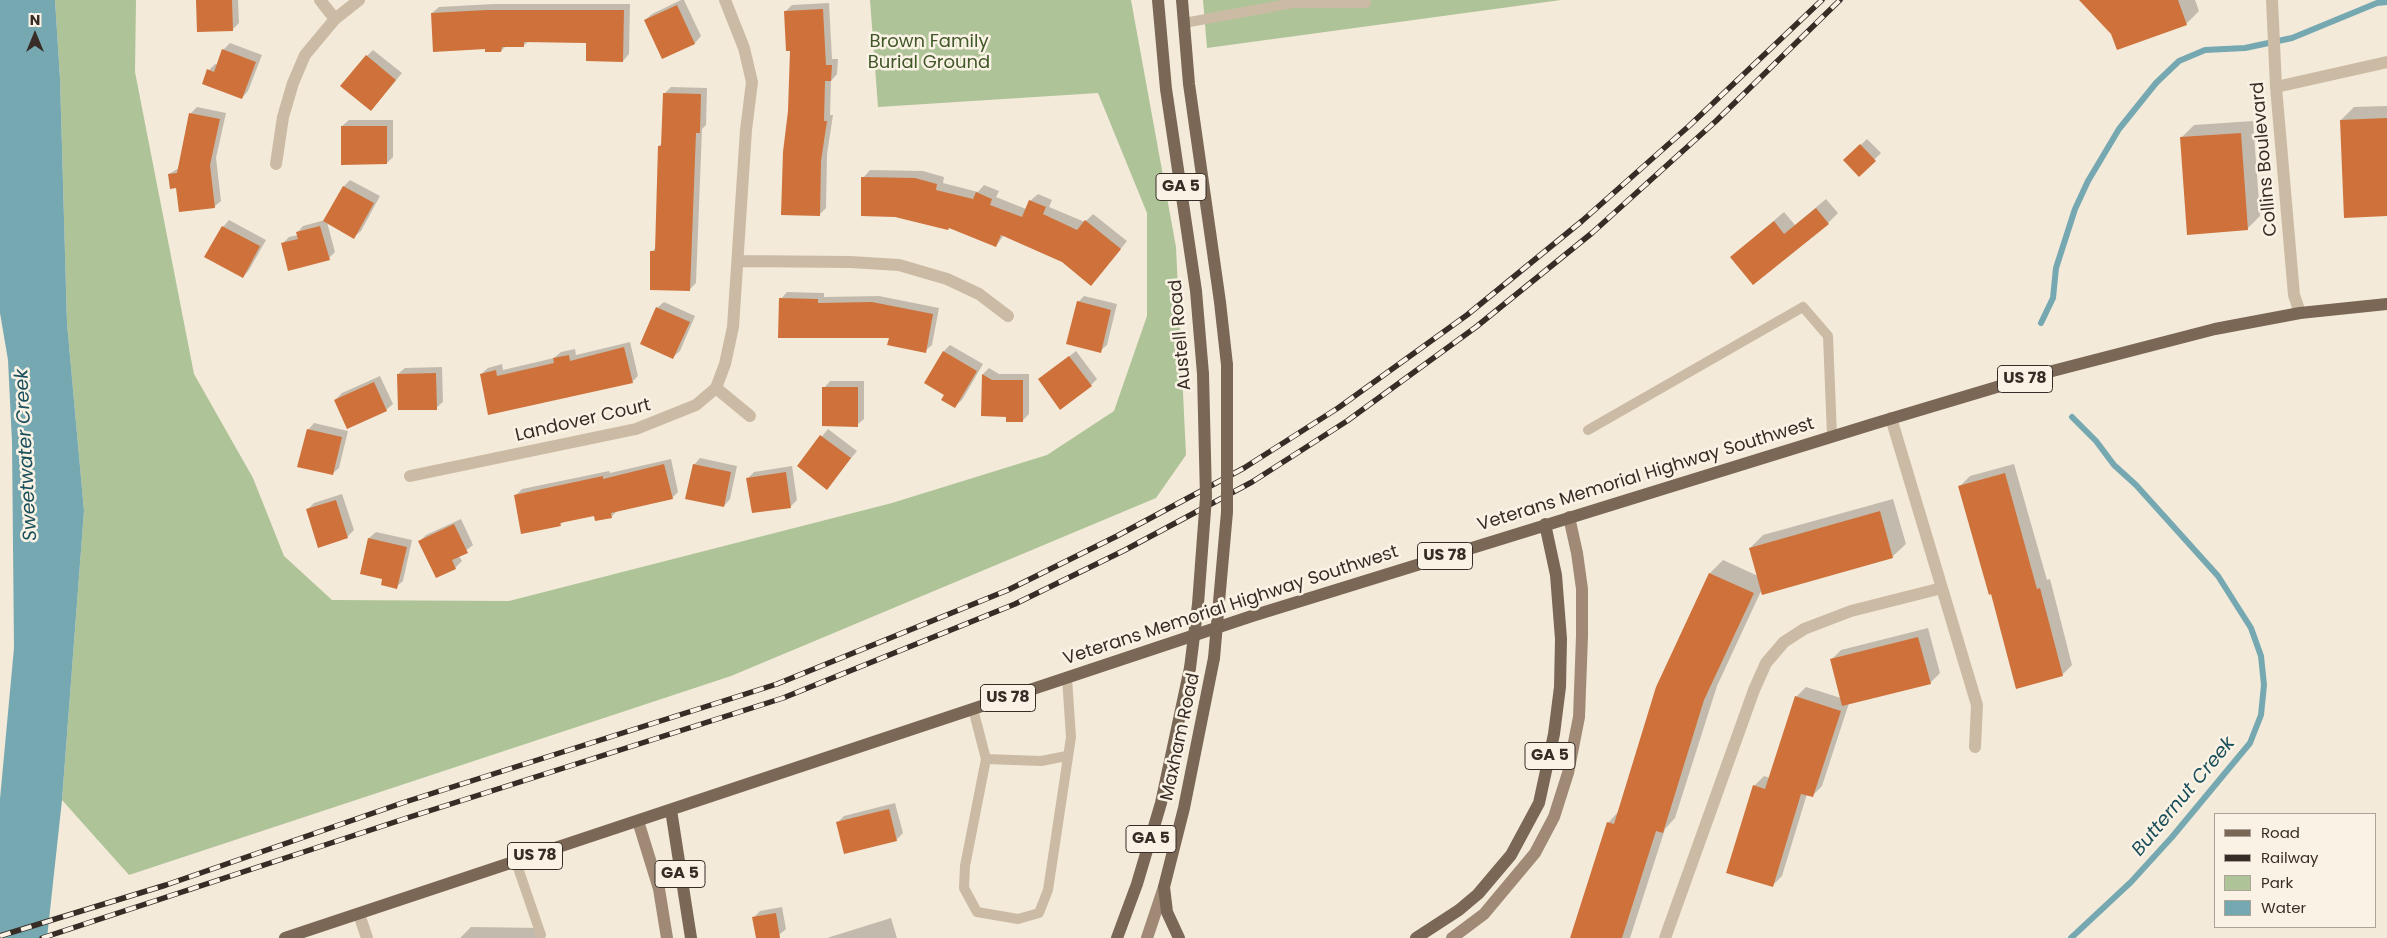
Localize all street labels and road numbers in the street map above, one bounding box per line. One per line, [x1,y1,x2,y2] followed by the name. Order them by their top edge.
[2247,81,2283,237] street label: Collins Boulevard
[1156,173,1206,200] road number: GA 5
[1165,279,1197,391] street label: Austell Road
[1998,366,2052,392] road number: US 78
[513,395,653,447] street label: Landover Court
[1475,413,1817,537] street label: Veterans Memorial Highway Southwest
[1061,542,1401,670] street label: Veterans Memorial Highway Southwest
[1418,542,1472,570] road number: US 78
[1157,671,1205,803] street label: Maxham Road
[980,684,1036,711] road number: US 78
[1525,742,1575,769] road number: GA 5
[1126,826,1176,852] road number: GA 5
[508,842,562,869] road number: US 78
[655,861,705,888] road number: GA 5

